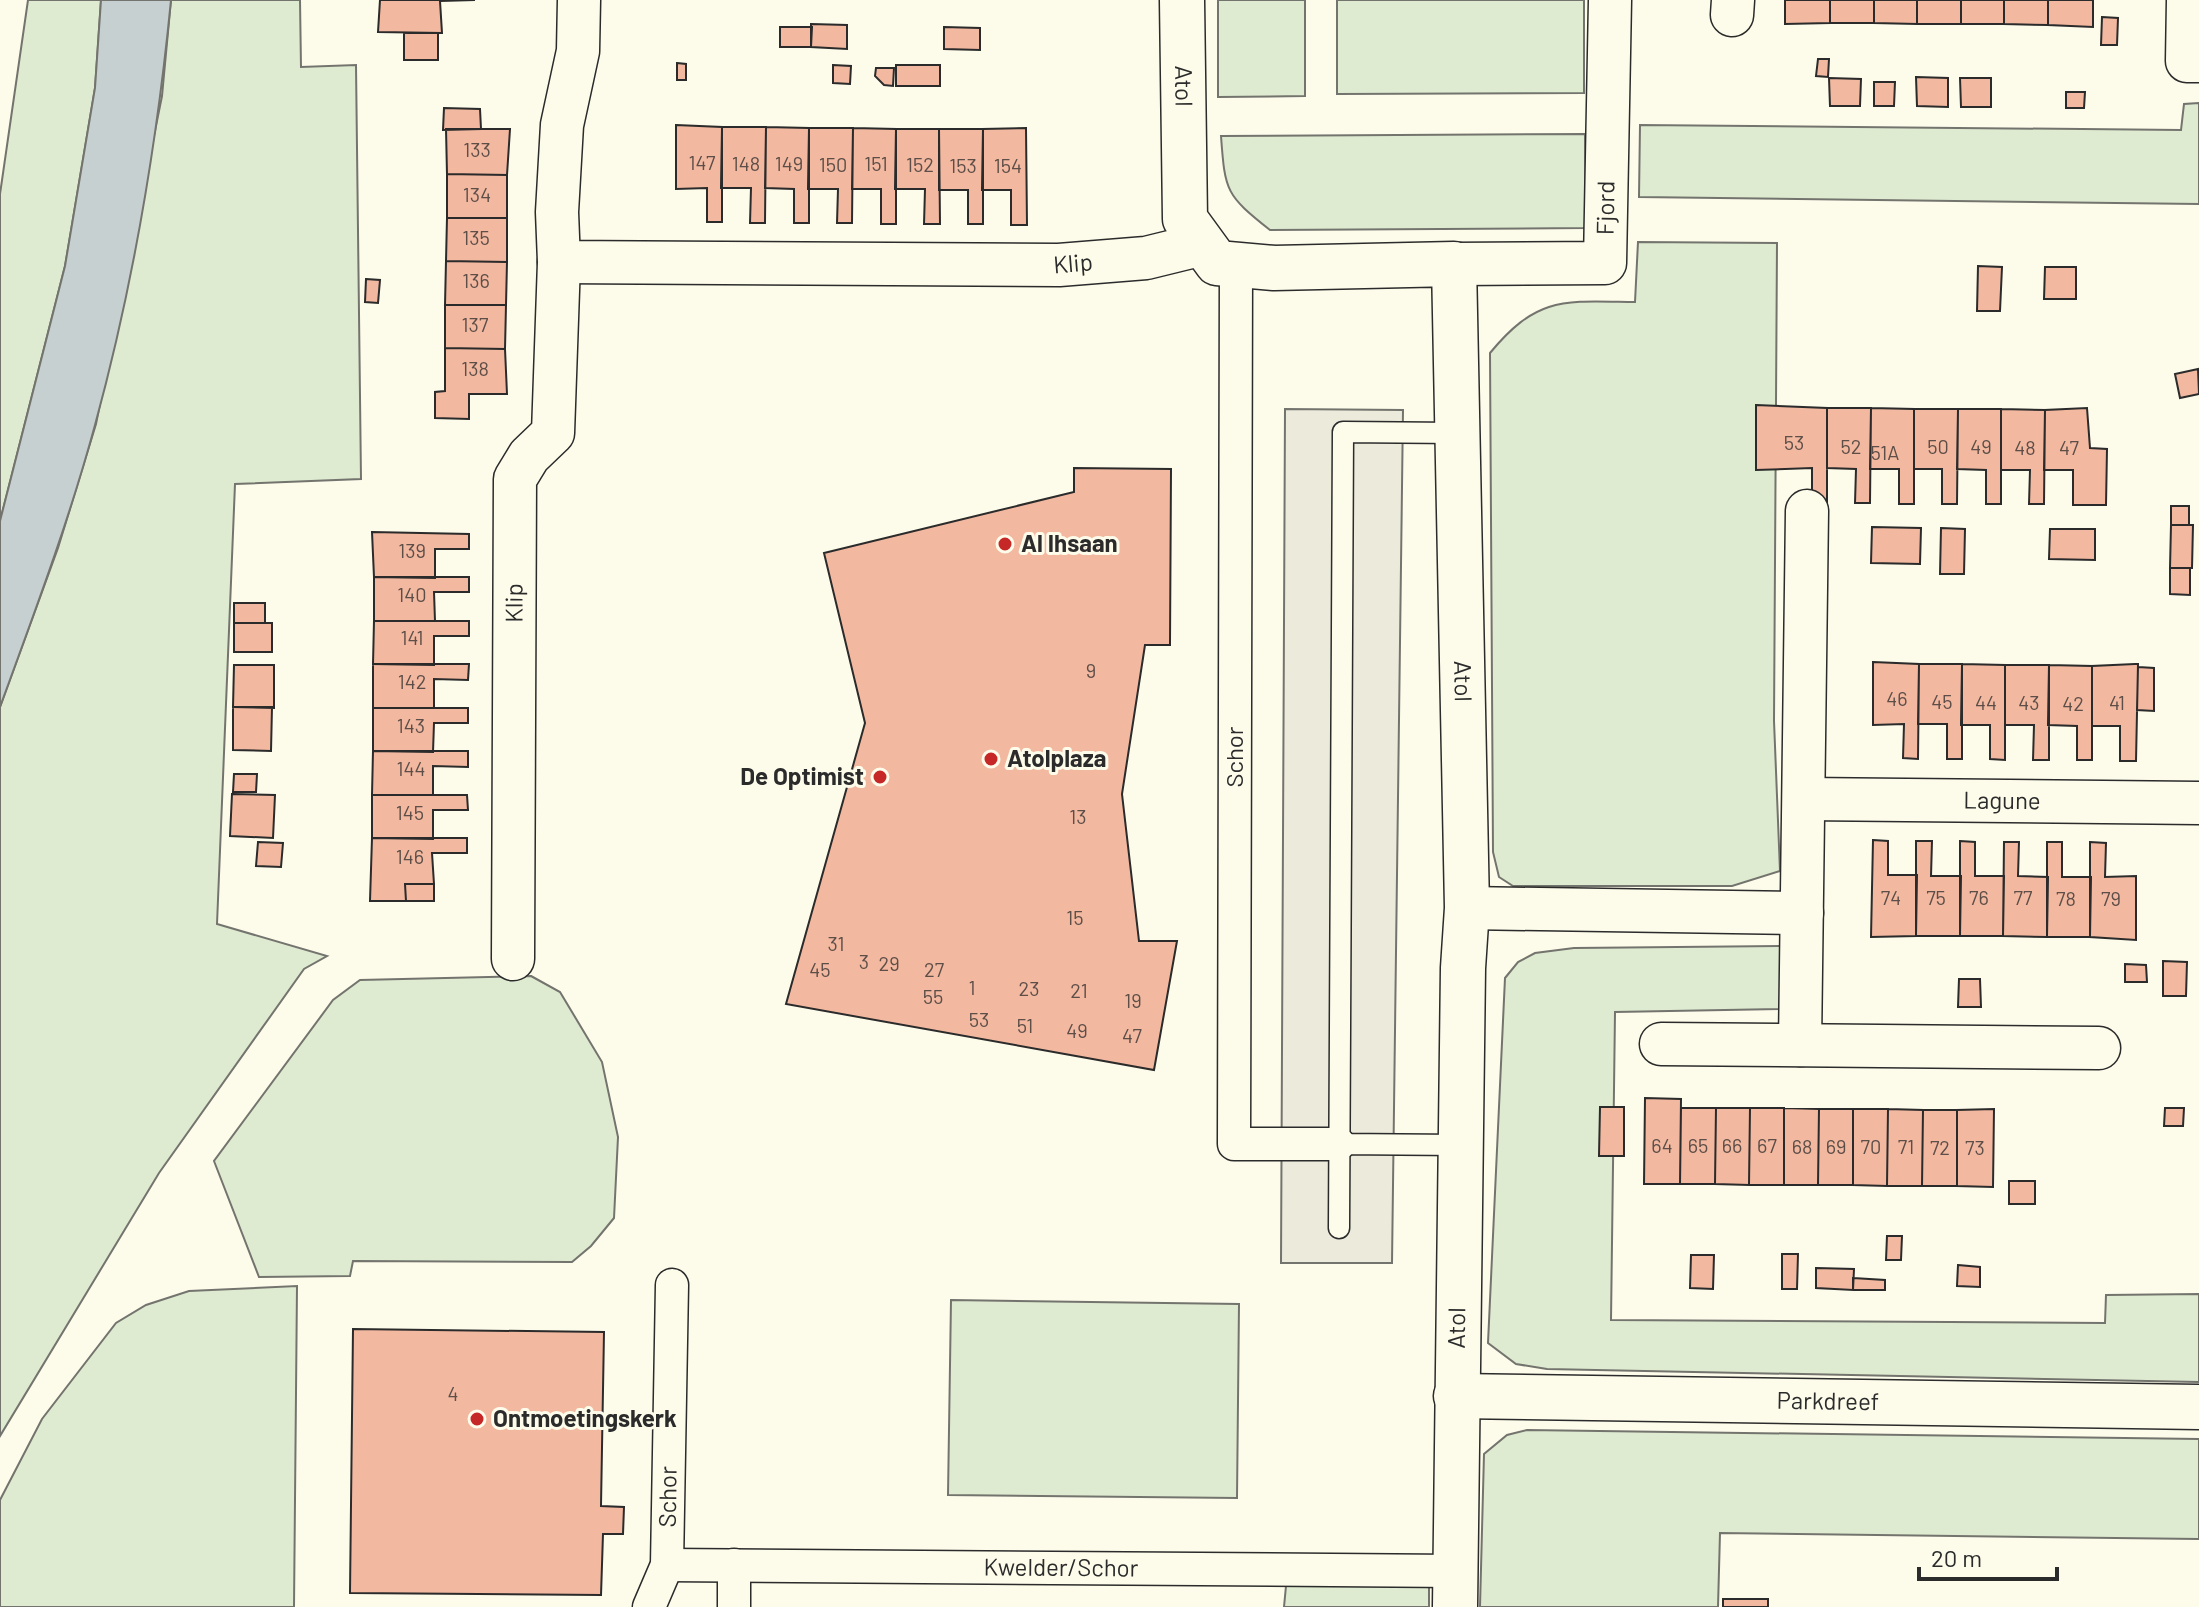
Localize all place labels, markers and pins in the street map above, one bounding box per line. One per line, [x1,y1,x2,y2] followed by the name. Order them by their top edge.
[1021,528,1118,557] place label: Al Ihsaan
[996,535,1014,553] marker: Al Ihsaan
[1007,743,1106,772] place label: Atolplaza
[982,750,1000,768] marker: Atolplaza
[740,761,864,790] place label: De Optimist
[871,768,889,786] marker: De Optimist
[493,1403,677,1432] place label: Ontmoetingskerk
[468,1410,486,1428] marker: Ontmoetingskerk

